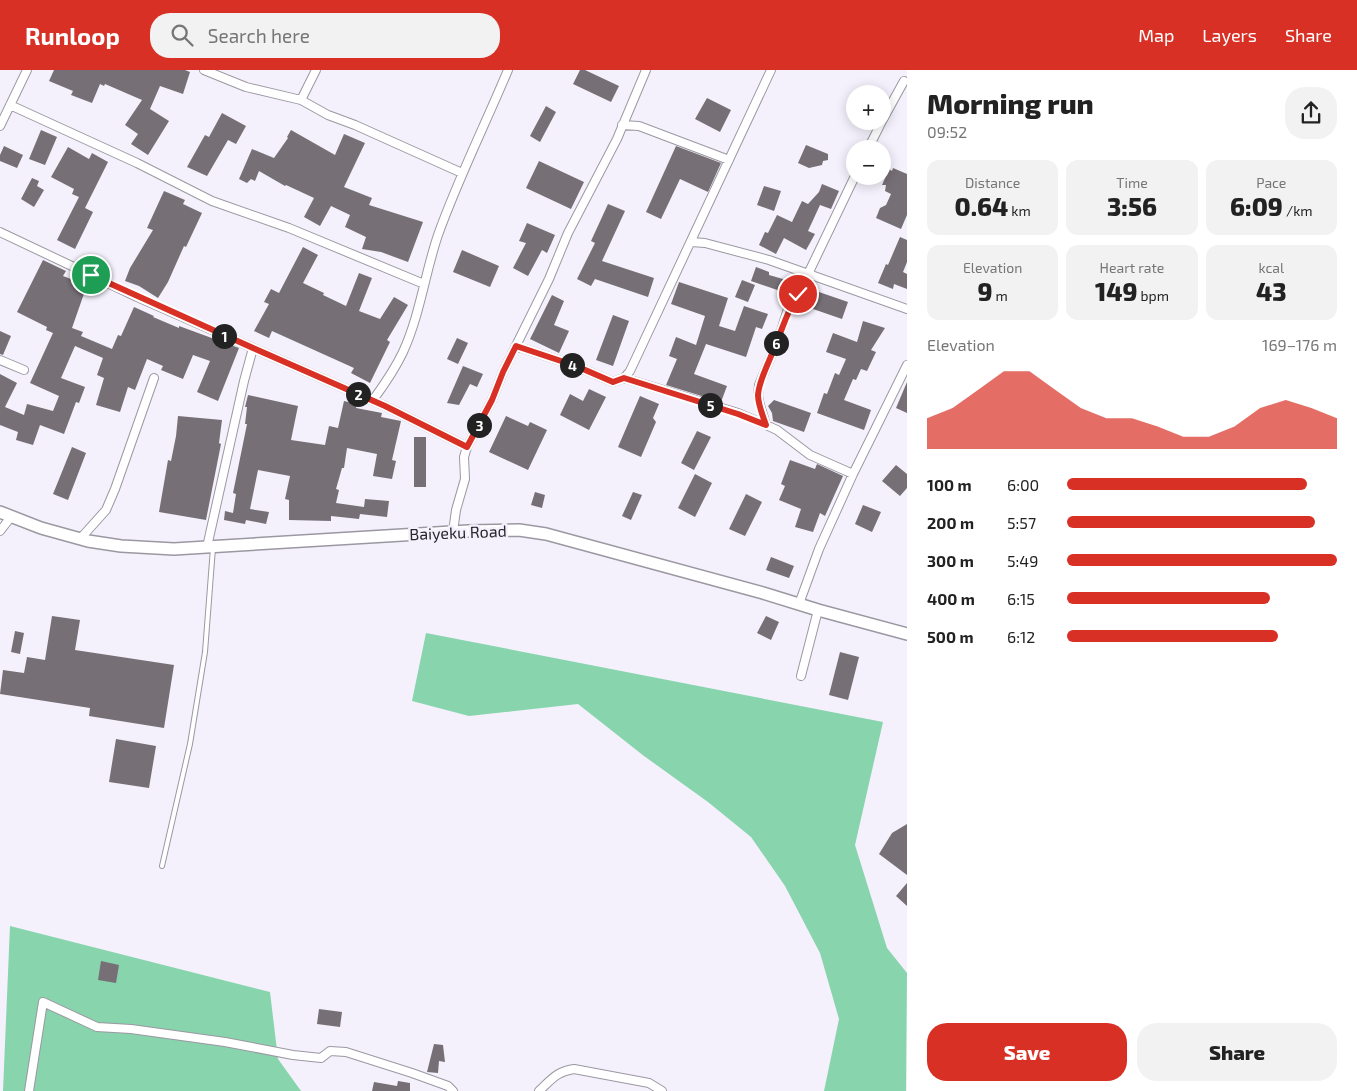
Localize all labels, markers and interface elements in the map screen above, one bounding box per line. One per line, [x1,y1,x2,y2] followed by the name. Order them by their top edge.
[150,13,500,58] search box
[25,21,120,50] text: Runloop
[168,21,196,49] icon: search
[208,24,310,47] text: Search here
[1138,24,1174,46] text: Map
[1202,24,1257,46] text: Layers
[1285,24,1332,46] text: Share
[846,85,891,185] map controls
[846,85,891,130] button: +
[927,86,1094,120] text: Morning run
[1285,87,1337,139] button: share
[927,122,967,141] text: 09:52
[846,140,891,185] button: −
[965,174,1020,191] text: Distance
[1116,174,1148,191] text: Time
[1256,174,1286,191] text: Pace
[955,191,1008,221] text: 0.64
[1107,191,1157,221] text: 3:56
[1230,191,1283,221] text: 6:09
[1008,202,1031,219] text: km
[1283,202,1313,219] text: /km
[70,254,112,296] pin
[963,259,1022,276] text: Elevation
[1100,259,1164,276] text: Heart rate
[1259,259,1284,276] text: kcal
[77,261,105,289] icon: arrive
[777,273,819,315] pin
[977,276,992,306] text: 9
[1095,276,1138,306] text: 149
[1256,276,1287,306] text: 43
[784,280,812,308] icon: check
[992,287,1008,304] text: m
[1138,287,1169,304] text: bpm
[212,324,236,348] pin: 1
[221,328,228,345] text: 1
[764,330,788,356] pin: 6
[772,335,781,352] text: 6
[927,335,995,354] text: Elevation
[1262,335,1337,354] text: 169–176 m
[560,352,584,378] pin: 4
[568,357,577,374] text: 4
[346,382,370,406] pin: 2
[354,386,363,403] text: 2
[698,392,722,418] pin: 5
[707,397,714,414] text: 5
[466,412,492,438] pin: 3
[476,417,483,434] text: 3
[927,475,972,494] text: 100 m
[1007,475,1039,494] text: 6:00
[927,513,974,532] text: 200 m
[1007,513,1036,532] text: 5:57
[409,521,507,543] street label: Baiyeku Road
[927,551,974,570] text: 300 m
[1007,551,1038,570] text: 5:49
[927,589,975,608] text: 400 m
[1007,589,1035,608] text: 6:15
[927,627,974,646] text: 500 m
[1007,627,1035,646] text: 6:12
[927,1023,1127,1081] button: Save
[1137,1023,1337,1081] button: Share

